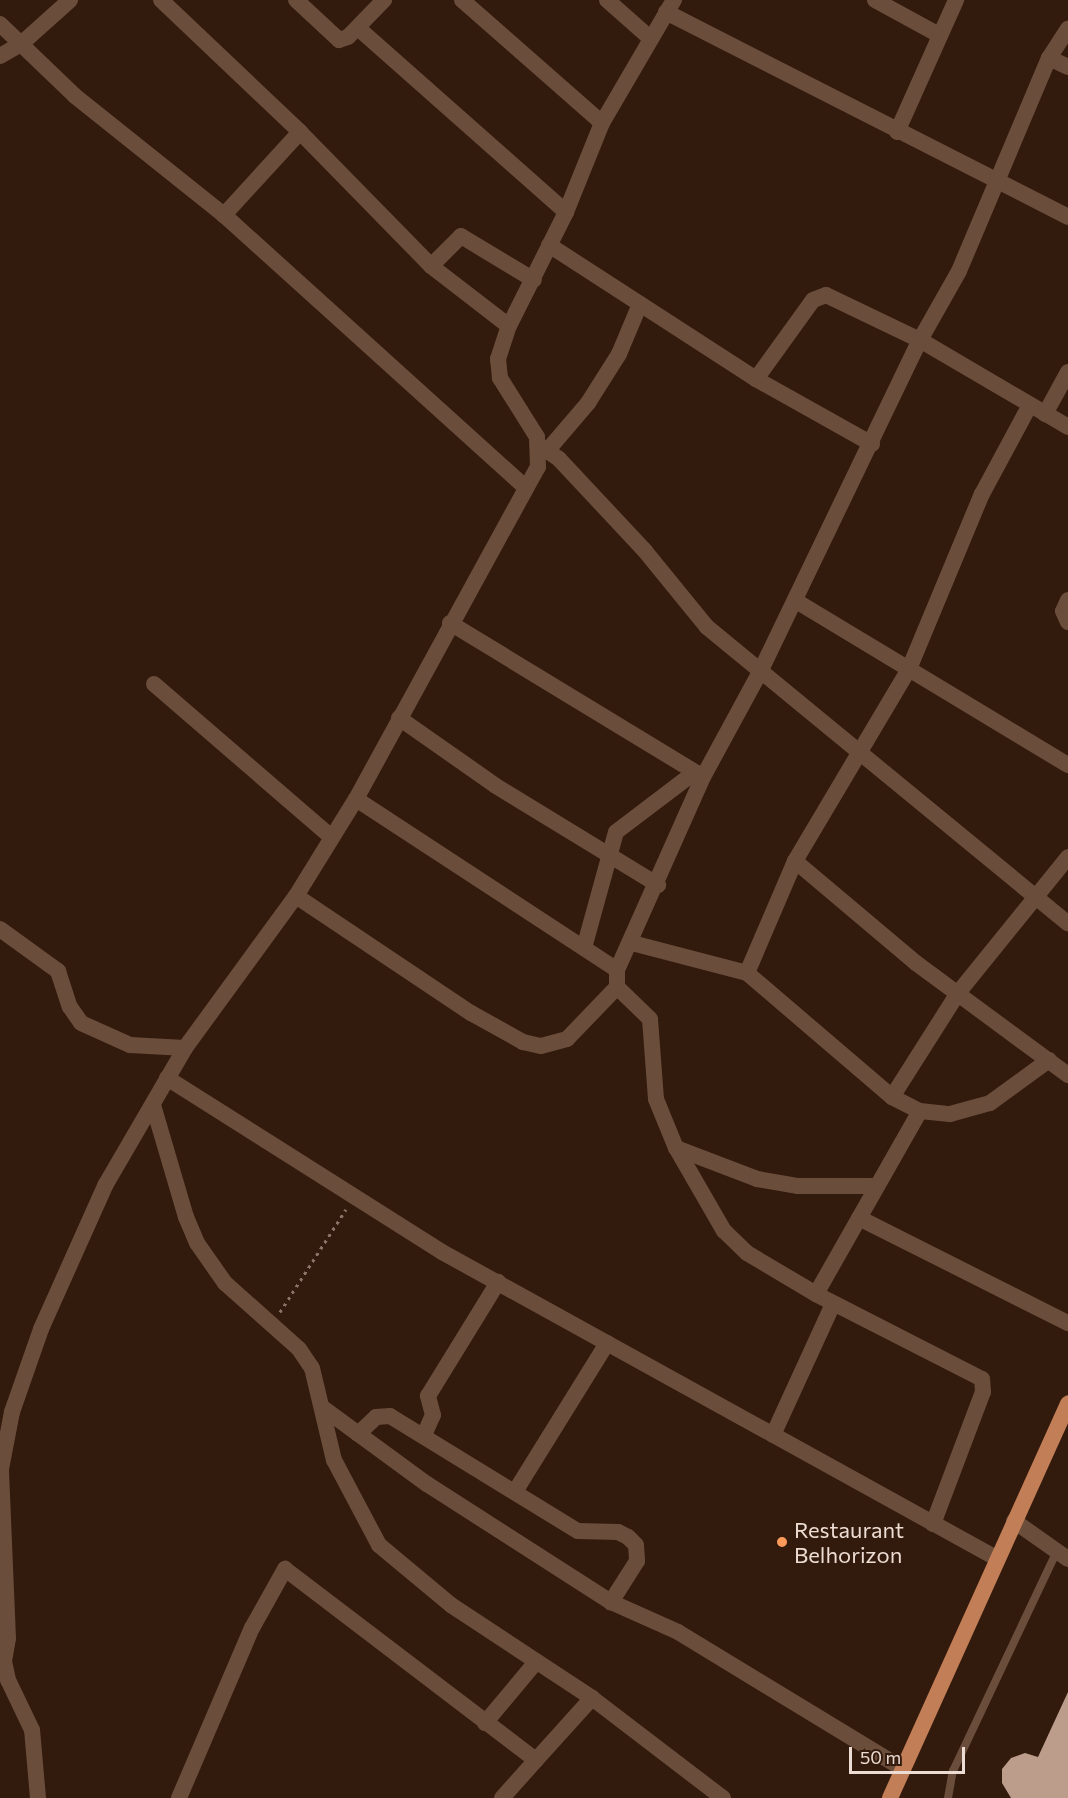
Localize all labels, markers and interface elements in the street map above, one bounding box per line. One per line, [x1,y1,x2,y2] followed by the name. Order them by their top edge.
[794,1516,904,1568] place label: Restaurant Belhorizon
[775,1535,789,1549] marker: Restaurant Belhorizon
[852,1735,968,1773] scale bar
[860,1746,901,1768] text: 50 m

